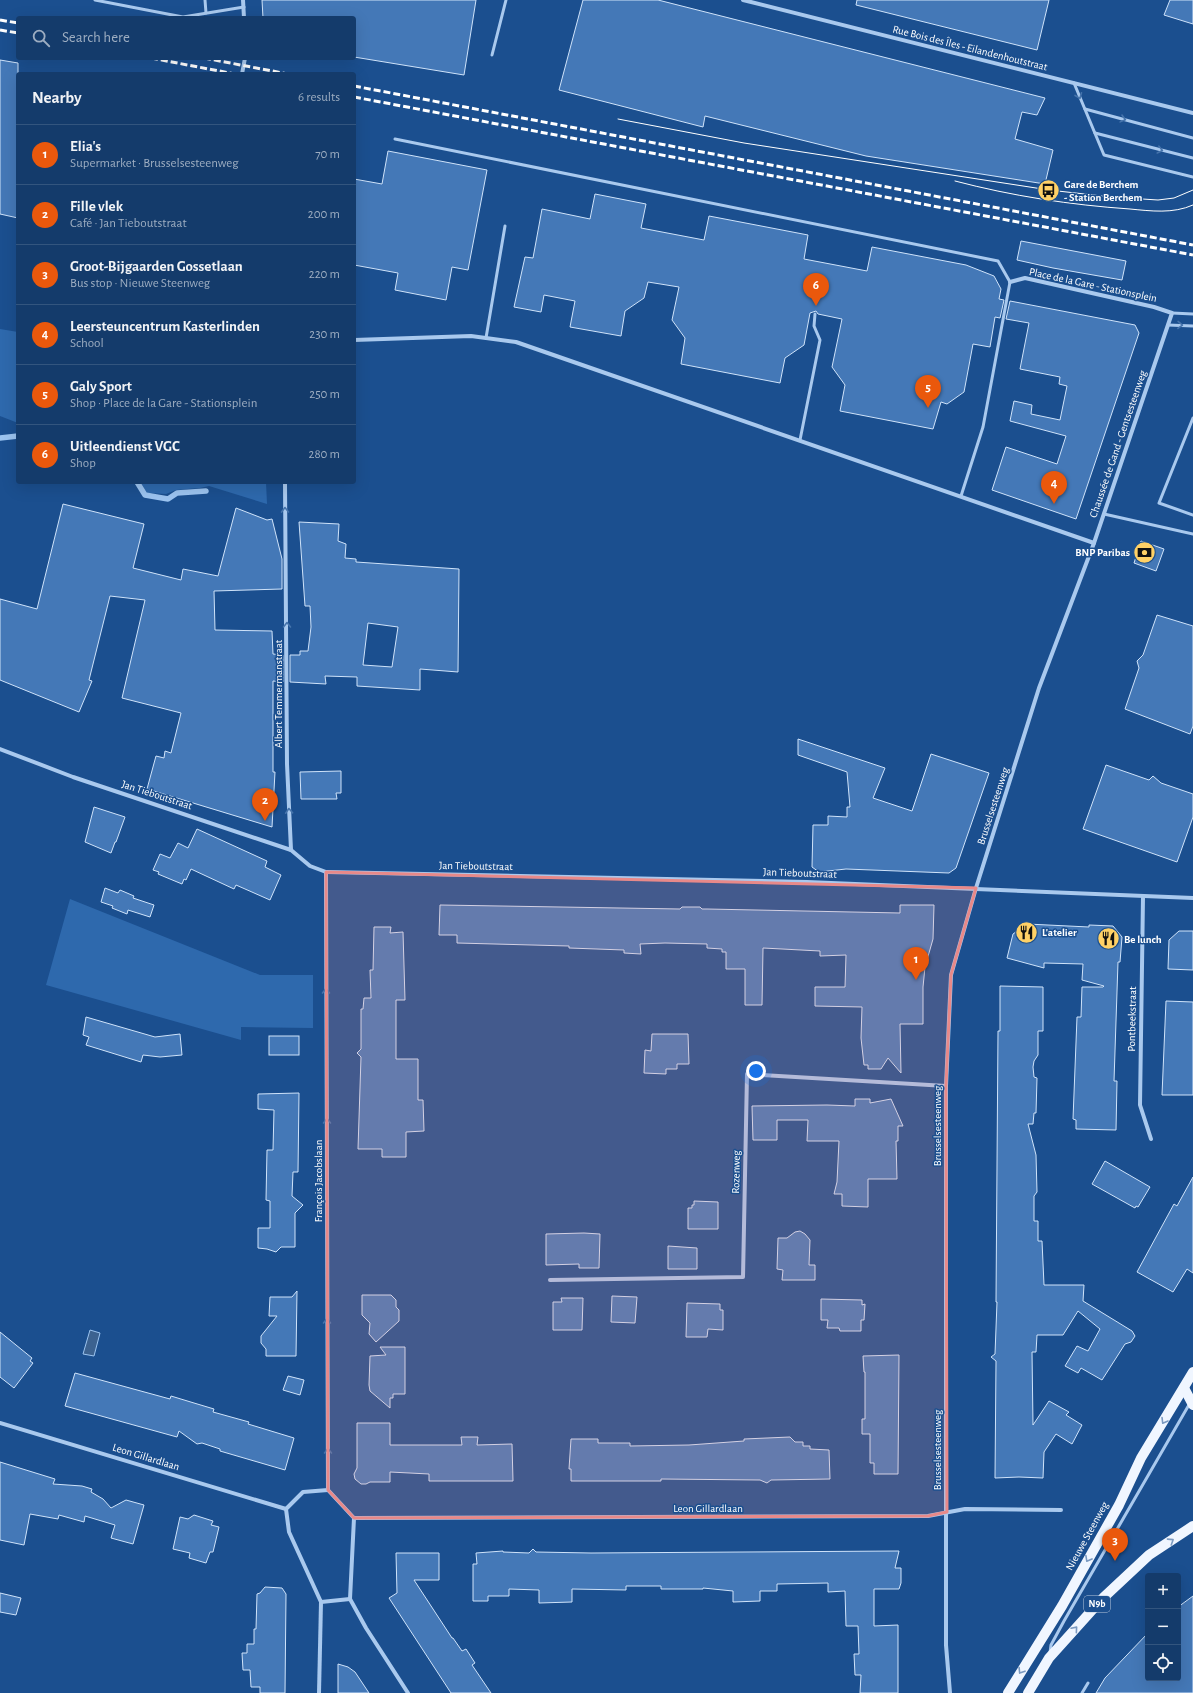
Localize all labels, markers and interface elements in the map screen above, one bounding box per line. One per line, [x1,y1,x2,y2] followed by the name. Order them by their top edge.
[16,16,356,60] search box
[891,23,1049,73] street label: Rue Bois des Îles - Eilandenhoutstraat
[30,27,52,49] icon: search
[62,30,130,45] text: Search here
[32,89,82,106] text: Nearby
[298,91,340,104] text: 6 results
[1075,93,1083,100] one-way arrow
[1119,114,1126,123] one-way arrow
[70,139,101,154] text: Elia's
[1156,145,1163,153] one-way arrow
[43,148,47,161] text: 1
[315,148,340,161] text: 70 m
[70,157,239,170] text: Supermarket · Brusselsesteenweg
[1036,177,1062,203] bus stop icon: Gare de Berchem - Station Berchem
[1064,179,1142,203] place label: Gare de Berchem - Station Berchem
[70,199,123,214] text: Fille vlek
[42,208,48,221] text: 2
[308,208,340,221] text: 200 m
[70,217,187,230] text: Café · Jan Tieboutstraat
[70,259,243,274] text: Groot-Bijgaarden Gossetlaan
[1028,266,1158,304] street label: Place de la Gare - Stationsplein
[42,268,48,281] text: 3
[309,268,340,281] text: 220 m
[803,273,829,306] pin: 6
[70,277,210,290] text: Bus stop · Nieuwe Steenweg
[70,319,260,334] text: Leersteuncentrum Kasterlinden
[1177,321,1183,329] one-way arrow
[42,328,48,341] text: 4
[309,328,340,341] text: 230 m
[70,337,104,350] text: School
[1088,368,1149,519] street label: Chaussée de Gand - Gentsesteenweg
[915,375,941,408] pin: 5
[70,379,132,394] text: Galy Sport
[42,388,48,401] text: 5
[309,388,340,401] text: 250 m
[70,397,257,410] text: Shop · Place de la Gare - Stationsplein
[70,439,180,454] text: Uitleendienst VGC
[42,448,48,461] text: 6
[309,448,340,461] text: 280 m
[70,457,96,470] text: Shop
[1041,471,1067,504] pin: 4
[281,507,290,513] one-way arrow
[1132,539,1158,565] bank icon: BNP Paribas
[1075,547,1130,558] place label: BNP Paribas
[282,622,291,628] one-way arrow
[273,639,284,748] street label: Albert Temmermanstraat
[975,765,1011,846] street label: Brusselsesteenweg
[120,778,194,812] street label: Jan Tieboutstraat
[252,788,278,821] pin: 2
[285,808,294,814] one-way arrow
[439,860,513,872] street label: Jan Tieboutstraat
[763,866,837,880] street label: Jan Tieboutstraat
[1013,919,1039,945] restaurant icon: L'atelier
[1096,926,1122,952] restaurant icon: Be lunch
[1042,927,1077,938] place label: L'atelier
[1124,934,1162,945] place label: Be lunch
[903,947,929,980] pin: 1
[1126,986,1138,1052] street label: Pontbeekstraat
[322,988,330,994] one-way arrow
[746,1061,766,1081] your location
[932,1085,943,1166] street label: Brusselsesteenweg
[323,1118,331,1124] one-way arrow
[313,1140,324,1222] street label: François Jacobslaan
[730,1150,742,1194] street label: Rozenweg
[323,1318,331,1324] one-way arrow
[932,1409,943,1490] street label: Brusselsesteenweg
[1161,1417,1168,1424] one-way arrow
[111,1442,181,1472] street label: Leon Gillardlaan
[323,1448,332,1454] one-way arrow
[1064,1499,1111,1572] street label: Nieuwe Steenweg
[673,1503,743,1514] street label: Leon Gillardlaan
[1102,1528,1128,1561] pin: 3
[1167,1538,1174,1546] one-way arrow
[1085,1555,1092,1563] one-way arrow
[1145,1573,1181,1681] map controls
[1145,1573,1181,1609] button: +
[1084,1596,1110,1612] road number: N9b
[1145,1609,1181,1645] button: −
[1070,1626,1078,1634] one-way arrow
[1145,1645,1181,1681] button: locate
[1019,1667,1026,1674] one-way arrow

